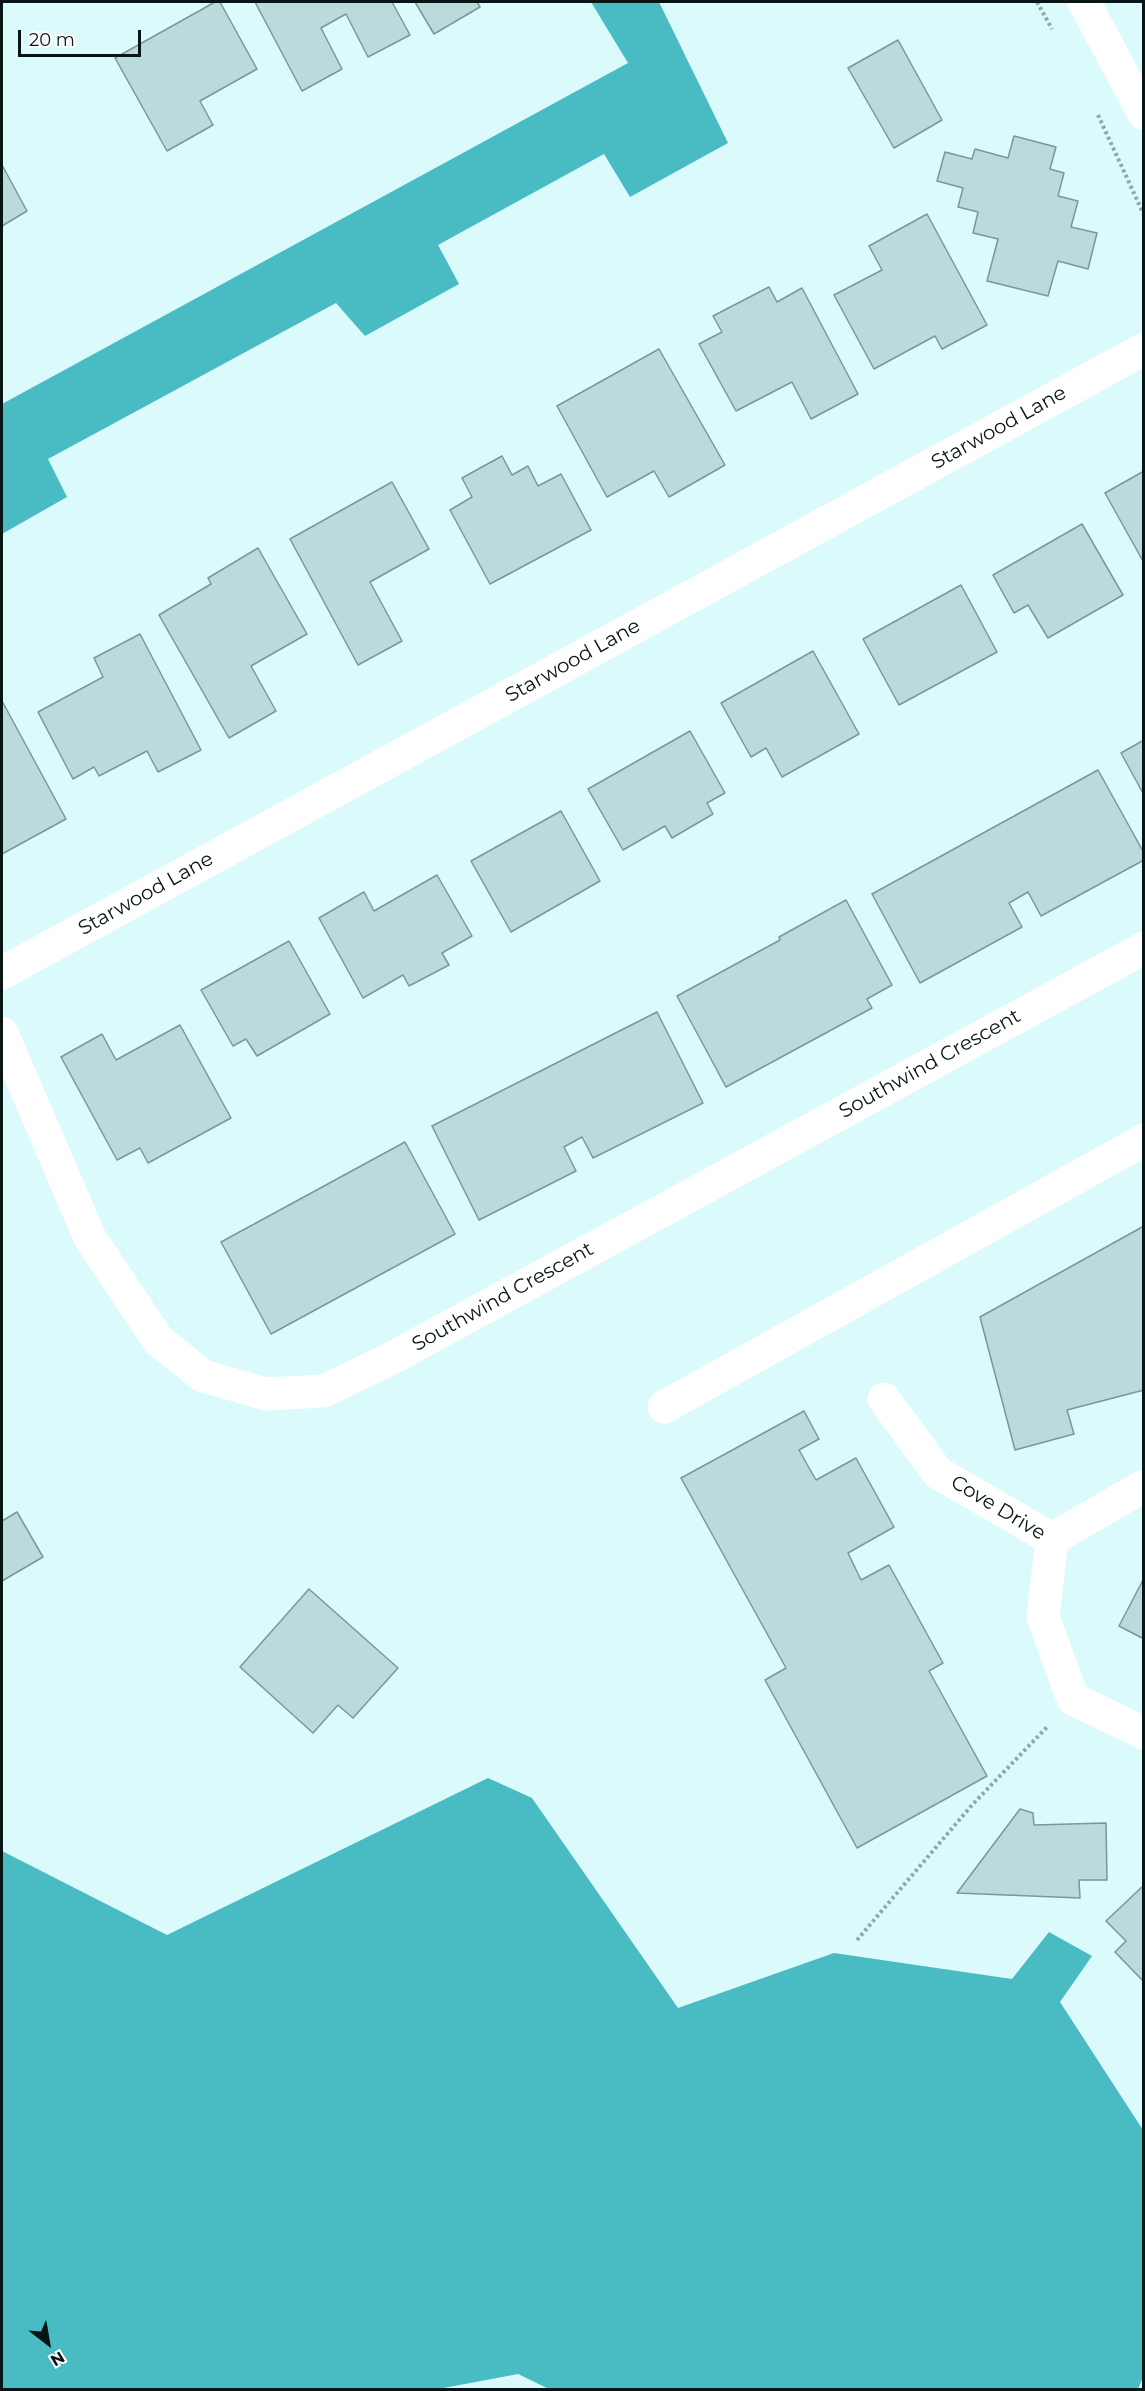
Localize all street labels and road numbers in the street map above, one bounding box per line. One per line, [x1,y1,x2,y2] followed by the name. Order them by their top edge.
[927,381,1071,475] street label: Starwood Lane
[501,614,645,708] street label: Starwood Lane
[74,847,218,941] street label: Starwood Lane
[835,1004,1025,1124] street label: Southwind Crescent
[408,1237,598,1357] street label: Southwind Crescent
[946,1470,1050,1546] street label: Cove Drive

